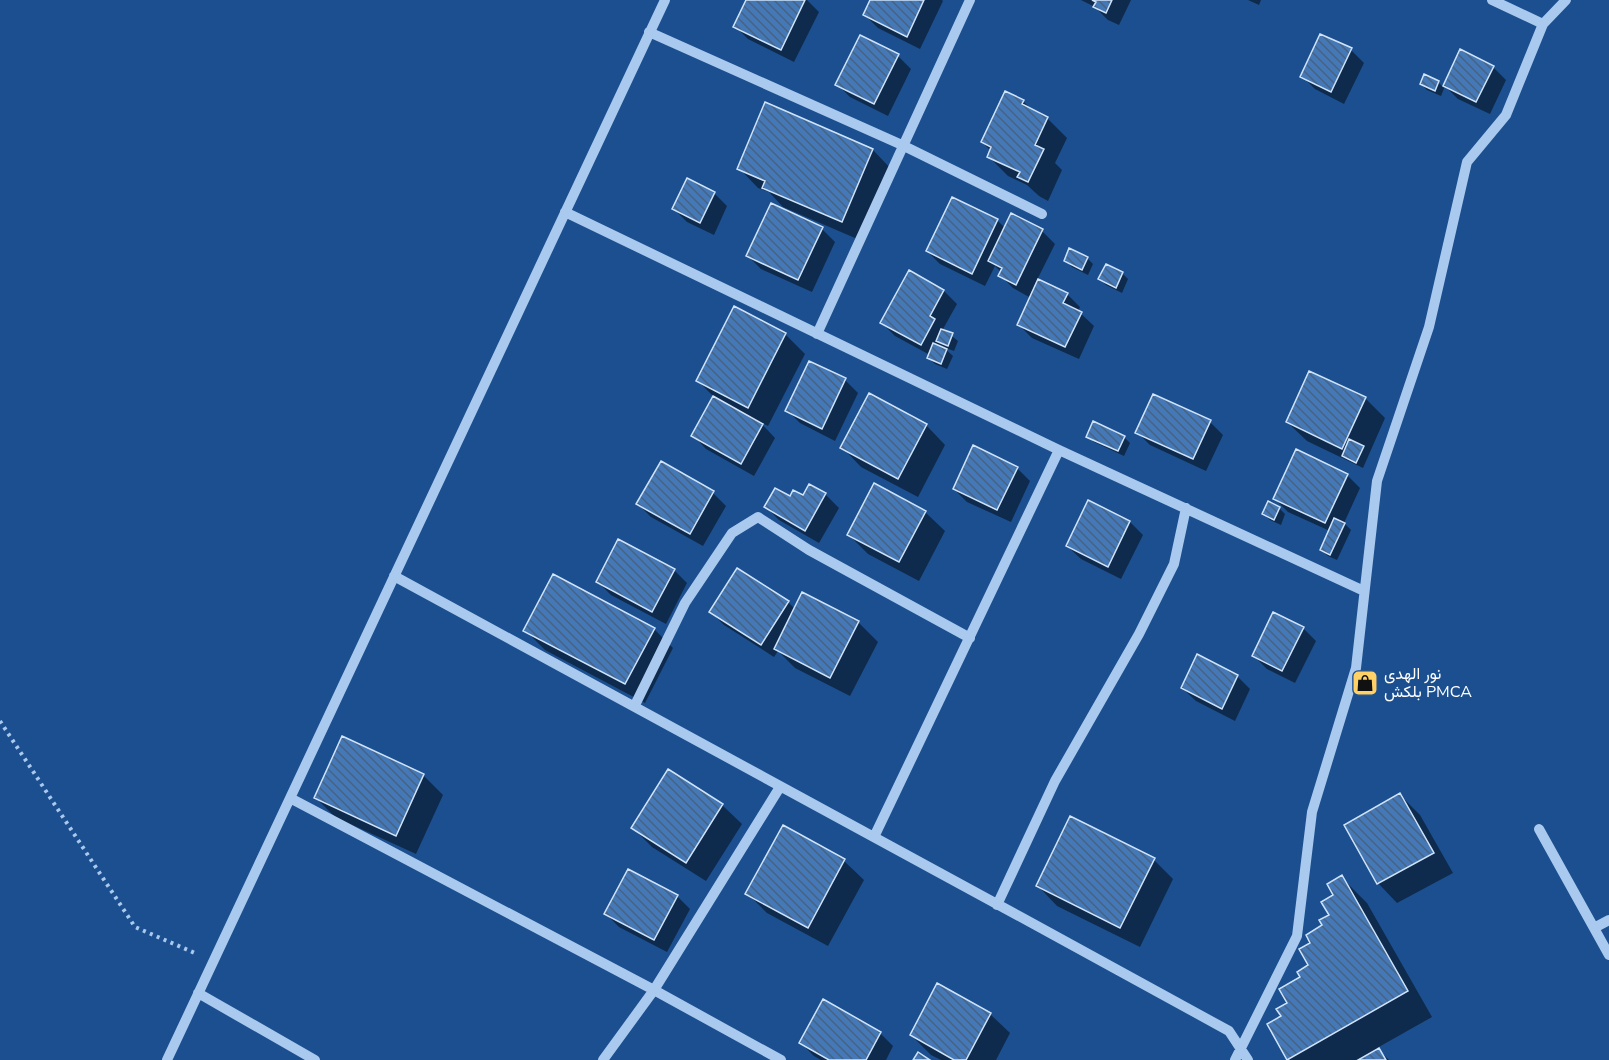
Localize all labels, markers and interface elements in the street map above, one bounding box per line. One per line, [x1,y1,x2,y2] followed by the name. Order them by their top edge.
[1384,663,1472,703] place label: نور الهدى بلكش PMCA
[1350,668,1380,698] shop icon: نور الهدى بلكش PMCA

